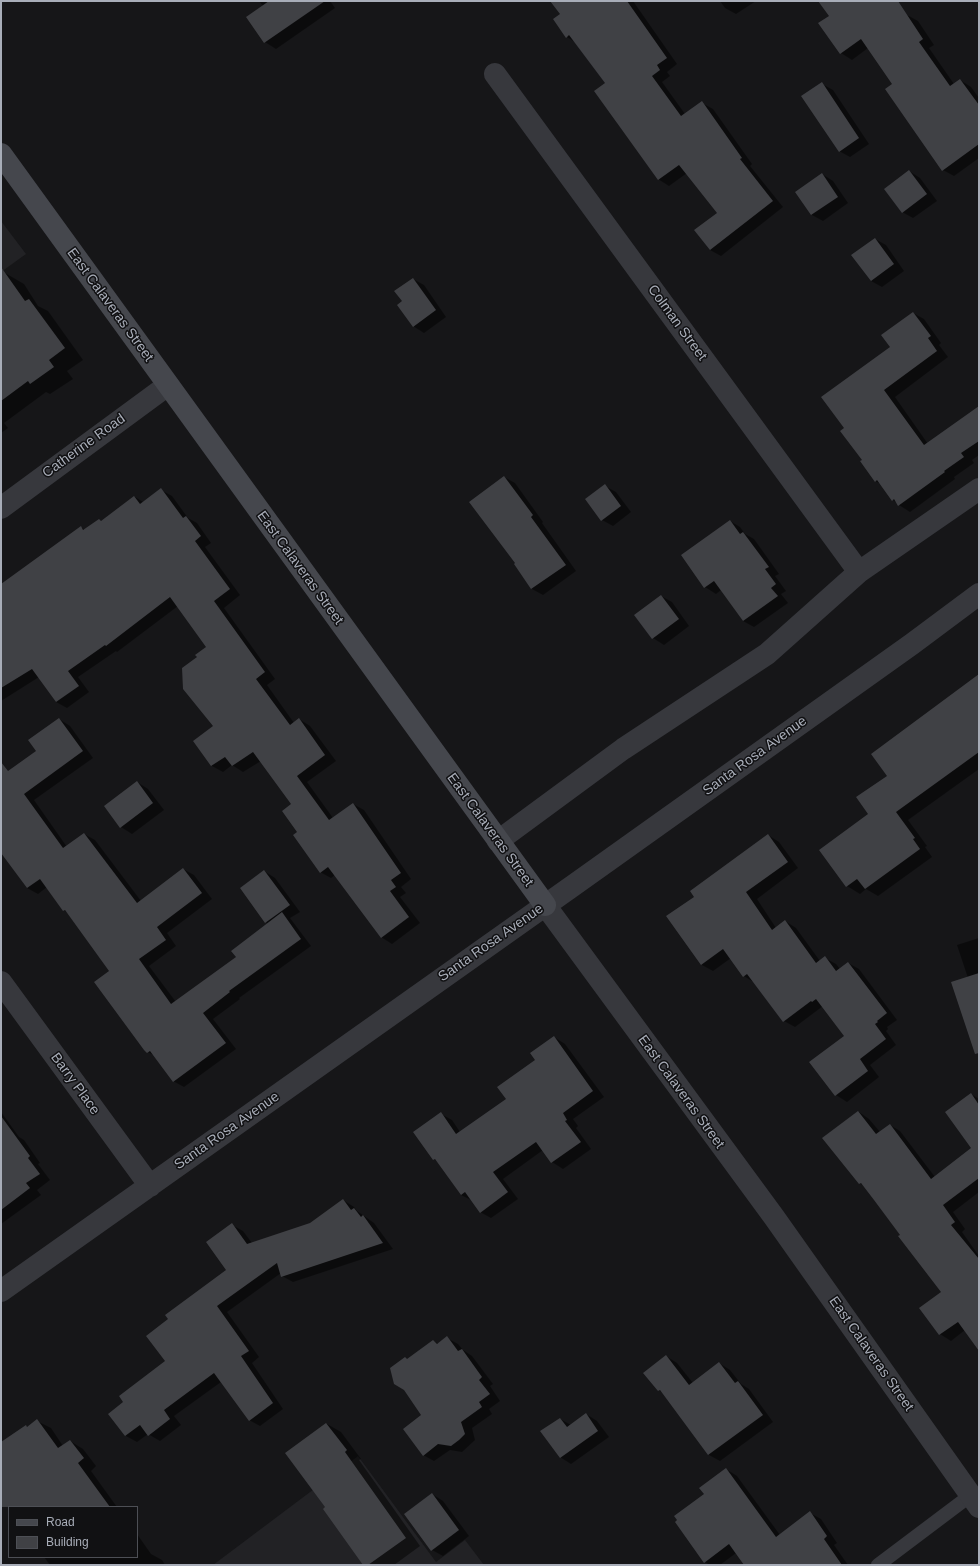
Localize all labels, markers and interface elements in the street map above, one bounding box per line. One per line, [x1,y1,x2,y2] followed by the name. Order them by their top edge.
[63,245,157,365] street label: East Calaveras Street
[644,282,710,364] street label: Colman Street
[39,410,129,482] street label: Catherine Road
[253,508,347,628] street label: East Calaveras Street
[700,713,810,799] street label: Santa Rosa Avenue
[443,770,537,890] street label: East Calaveras Street
[435,900,547,986] street label: Santa Rosa Avenue
[634,1032,728,1152] street label: East Calaveras Street
[47,1050,103,1118] street label: Barry Place
[171,1088,283,1174] street label: Santa Rosa Avenue
[825,1293,917,1415] street label: East Calaveras Street
[8,1506,138,1558] legend
[46,1515,75,1529] text: Road
[46,1535,89,1549] text: Building

